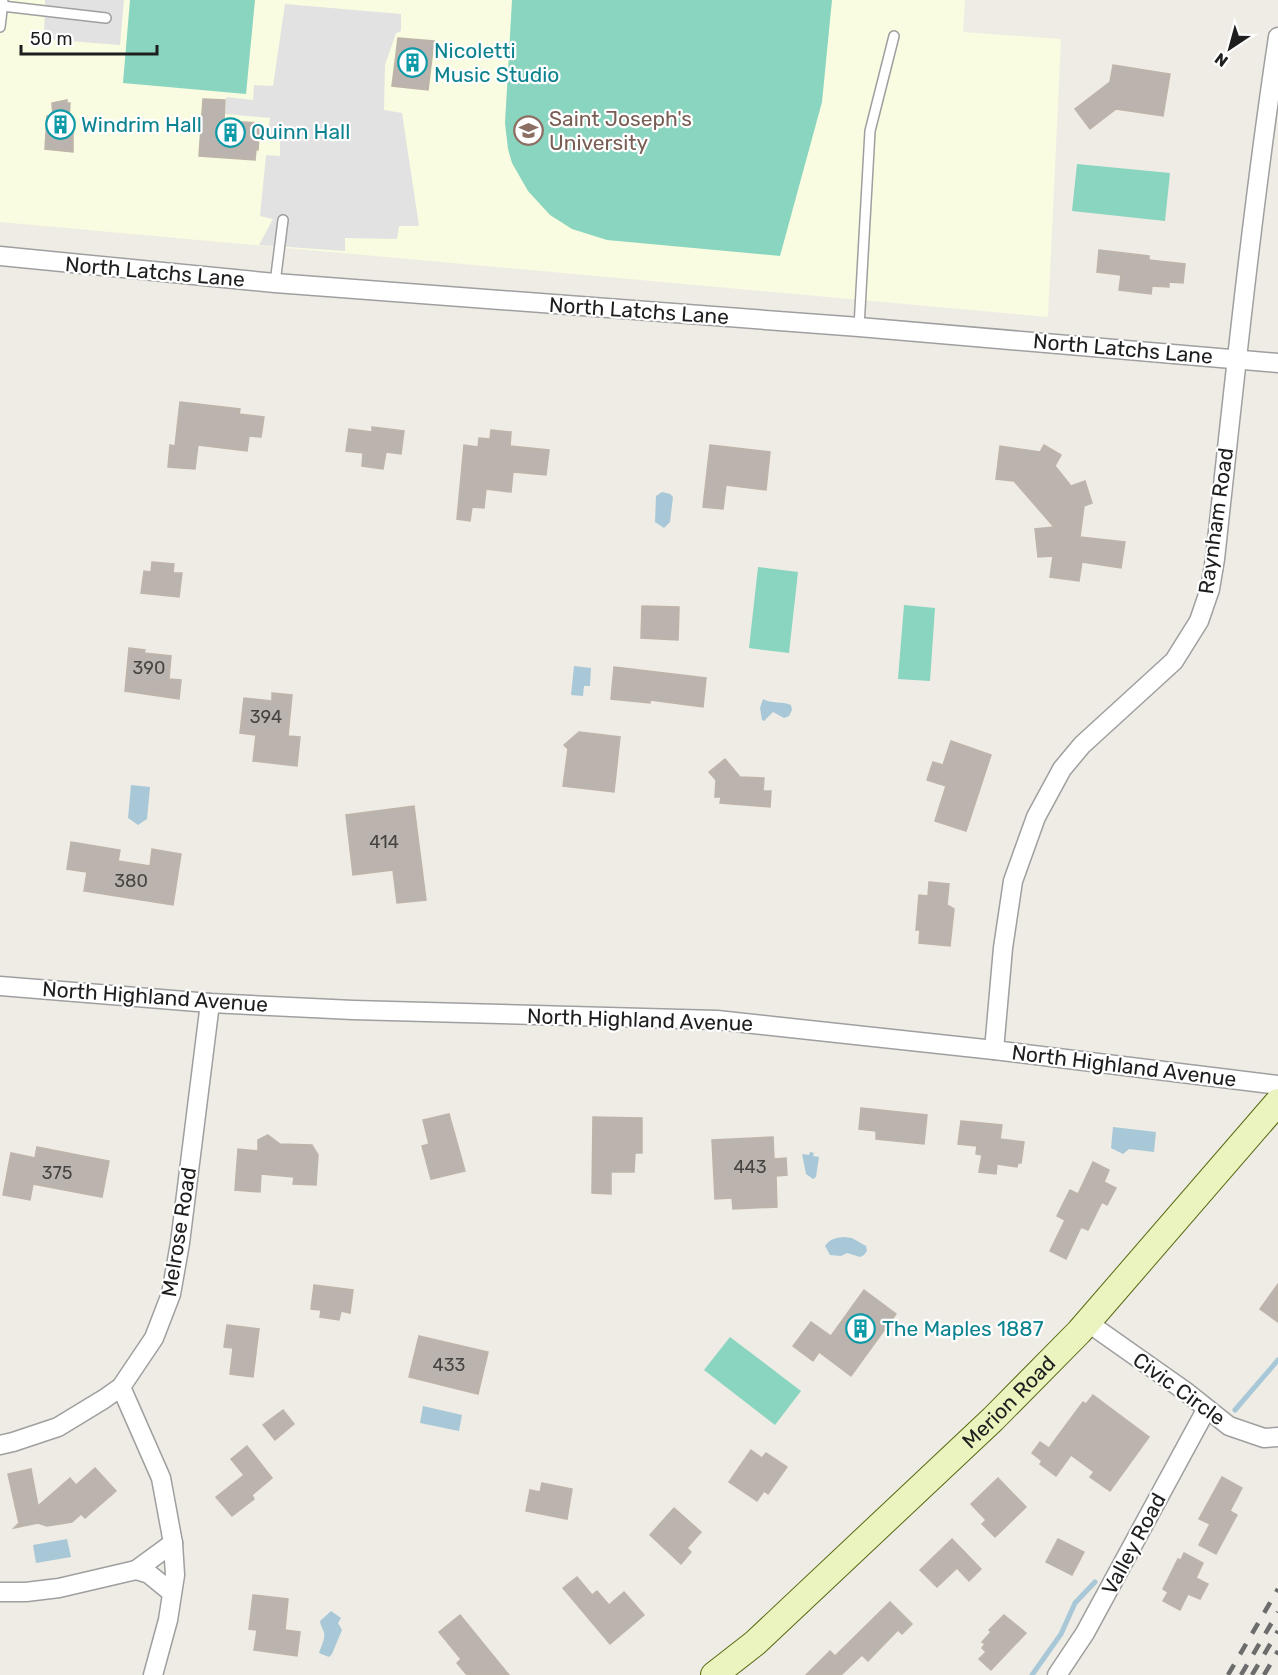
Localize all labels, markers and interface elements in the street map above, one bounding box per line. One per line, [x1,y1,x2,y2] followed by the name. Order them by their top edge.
[21,18,158,56] scale bar
[1200,18,1260,78] north arrow
[30,28,73,50] text: 50 m
[434,38,559,87] place label: Nicoletti Music Studio
[397,47,429,79] building icon: Nicoletti Music Studio
[1211,49,1232,71] text: N
[549,106,692,155] place label: Saint Joseph's University
[44,109,76,141] building icon: Windrim Hall
[81,112,202,137] place label: Windrim Hall
[512,115,544,147] school or university icon: Saint Joseph's University
[214,116,246,148] building icon: Quinn Hall
[251,119,350,144] place label: Quinn Hall
[64,251,246,292] street label: North Latchs Lane
[548,292,730,329] street label: North Latchs Lane
[1032,328,1214,369] street label: North Latchs Lane
[1193,446,1238,596] street label: Raynham Road
[133,657,165,679] house number: 390
[250,706,282,728] house number: 394
[369,831,399,853] house number: 414
[114,870,148,892] house number: 380
[41,976,269,1017] street label: North Highland Avenue
[527,1003,754,1036] street label: North Highland Avenue
[1010,1039,1238,1092] street label: North Highland Avenue
[733,1156,767,1178] house number: 443
[42,1162,72,1184] house number: 375
[156,1165,201,1298] street label: Melrose Road
[845,1313,877,1345] building icon: The Maples 1887
[882,1316,1044,1341] place label: The Maples 1887
[1128,1347,1230,1430] street label: Civic Circle
[957,1350,1060,1453] street label: Merion Road
[433,1354,465,1376] house number: 433
[1096,1489,1171,1599] street label: Valley Road

